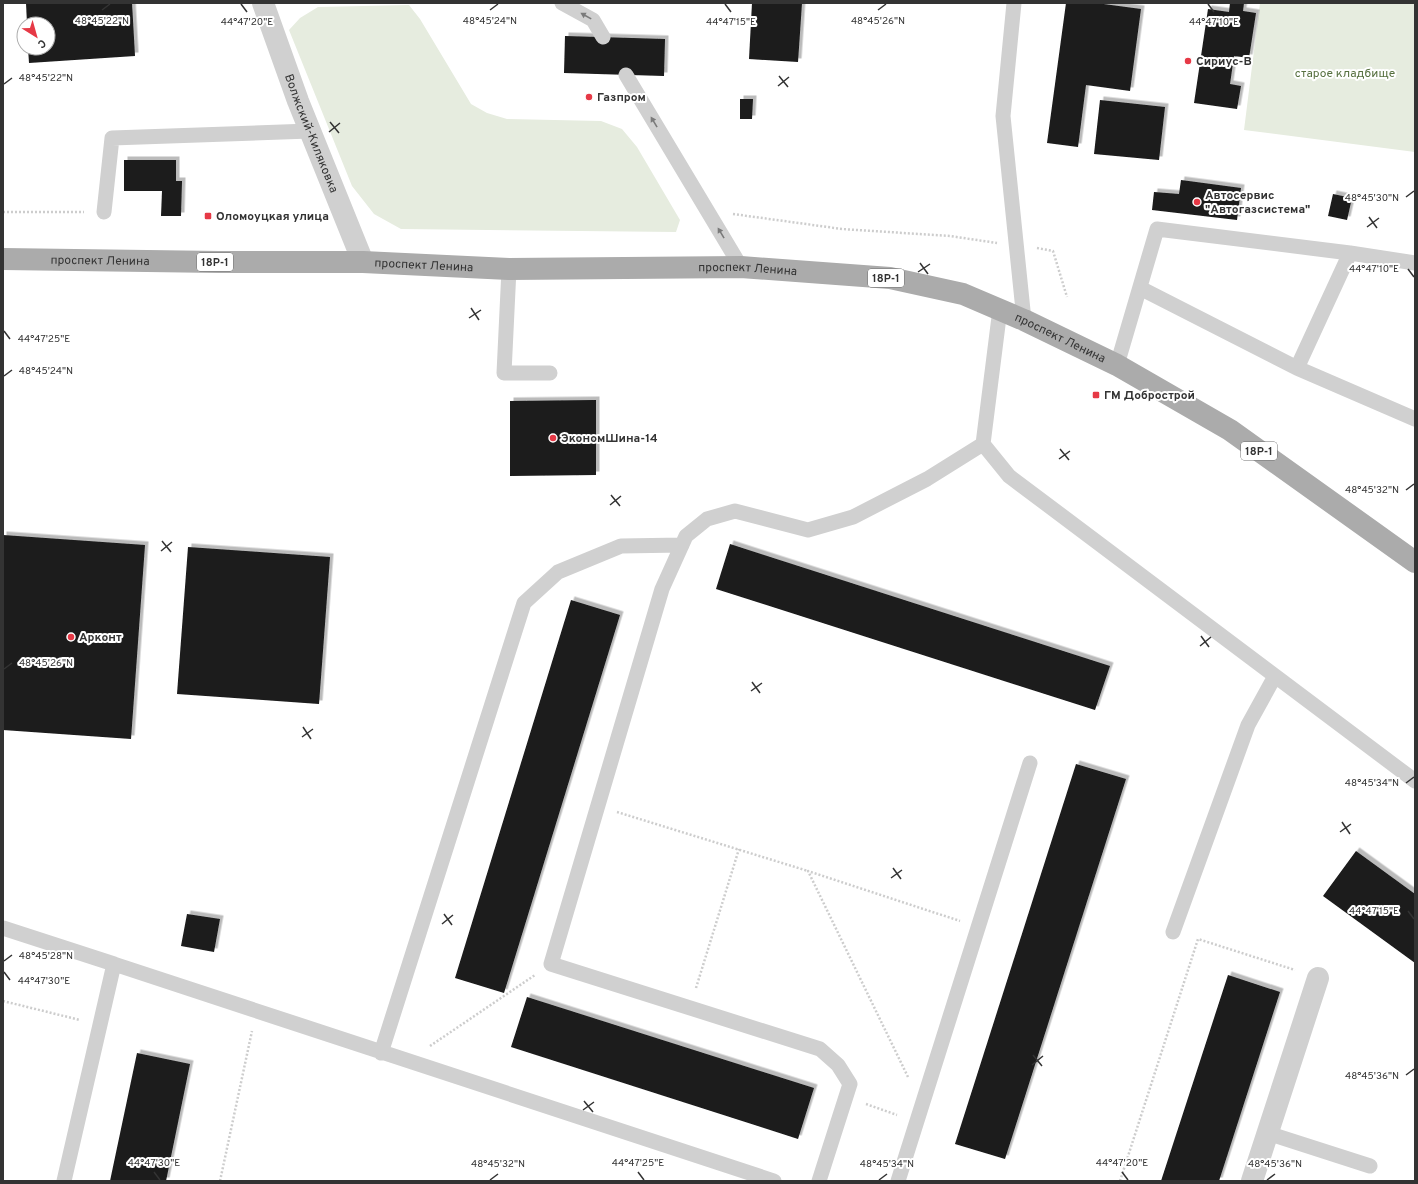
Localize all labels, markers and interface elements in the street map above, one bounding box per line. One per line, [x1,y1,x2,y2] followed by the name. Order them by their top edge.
[580,13,592,20] one-way arrow
[75,15,129,28] text: 48°45'22"N
[463,15,517,28] text: 48°45'24"N
[851,15,905,28] text: 48°45'26"N
[16,16,56,56] north arrow
[221,16,273,29] text: 44°47'20"E
[706,16,756,29] text: 44°47'15"E
[1189,16,1239,29] text: 44°47'10"E
[34,35,48,51] text: С
[1196,54,1252,70] place label: Сириус-В
[1183,56,1193,66] marker: Сириус-В
[1295,66,1395,82] park label: старое кладбище
[19,72,73,85] text: 48°45'22"N
[280,72,341,195] street label: Волжский-Киляковка
[597,90,646,106] place label: Газпром
[584,92,594,102] marker: Газпром
[650,117,658,127] one-way arrow
[1205,188,1310,218] place label: Автосервис "Автогазсистема"
[1345,192,1399,205] text: 48°45'30"N
[1192,197,1202,207] marker: Автосервис "Автогазсистема"
[216,209,329,225] place label: Оломоуцкая улица
[203,211,213,221] marker: Оломоуцкая улица
[717,228,725,238] one-way arrow
[50,253,150,270] street label: проспект Ленина
[197,253,233,271] road number: 18Р-1
[374,256,474,276] street label: проспект Ленина
[698,260,798,280] street label: проспект Ленина
[1349,263,1399,276] text: 44°47'10"E
[868,269,904,287] road number: 18Р-1
[1012,310,1108,367] street label: проспект Ленина
[18,333,70,346] text: 44°47'25"E
[19,365,73,378] text: 48°45'24"N
[1104,388,1195,404] place label: ГМ Добрострой
[1091,390,1101,400] marker: ГМ Добрострой
[561,431,658,447] place label: ЭкономШина-14
[548,433,558,443] marker: ЭкономШина-14
[1241,442,1277,460] road number: 18Р-1
[1345,484,1399,497] text: 48°45'32"N
[79,630,122,646] place label: Арконт
[66,632,76,642] marker: Арконт
[19,657,73,670] text: 48°45'26"N
[1345,777,1399,790] text: 48°45'34"N
[1349,905,1399,918] text: 44°47'15"E
[19,950,73,963] text: 48°45'28"N
[18,975,70,988] text: 44°47'30"E
[1345,1070,1399,1083] text: 48°45'36"N
[128,1157,180,1170] text: 44°47'30"E
[612,1157,664,1170] text: 44°47'25"E
[1096,1157,1148,1170] text: 44°47'20"E
[471,1158,525,1171] text: 48°45'32"N
[860,1158,914,1171] text: 48°45'34"N
[1248,1158,1302,1171] text: 48°45'36"N

